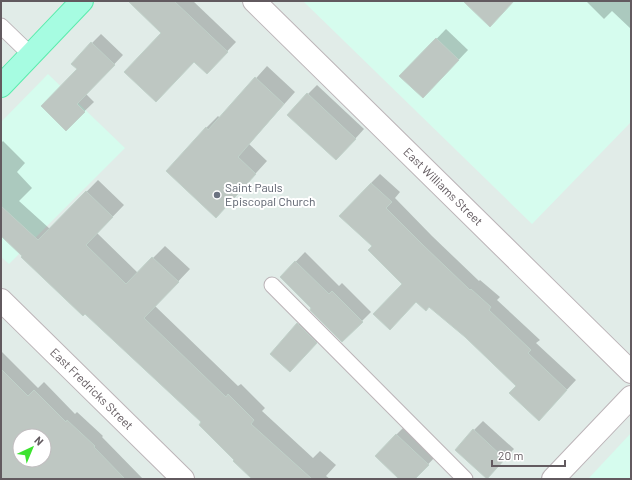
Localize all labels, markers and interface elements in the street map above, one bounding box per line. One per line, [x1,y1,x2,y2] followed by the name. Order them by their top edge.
[401,144,486,228] street label: East Williams Street
[225,180,316,208] place label: Saint Pauls Episcopal Church
[212,190,222,200] marker: Saint Pauls Episcopal Church
[48,345,137,432] street label: East Fredricks Street
[12,428,52,468] north arrow
[32,433,46,448] text: N
[492,442,565,468] scale bar
[498,448,524,462] text: 20 m

